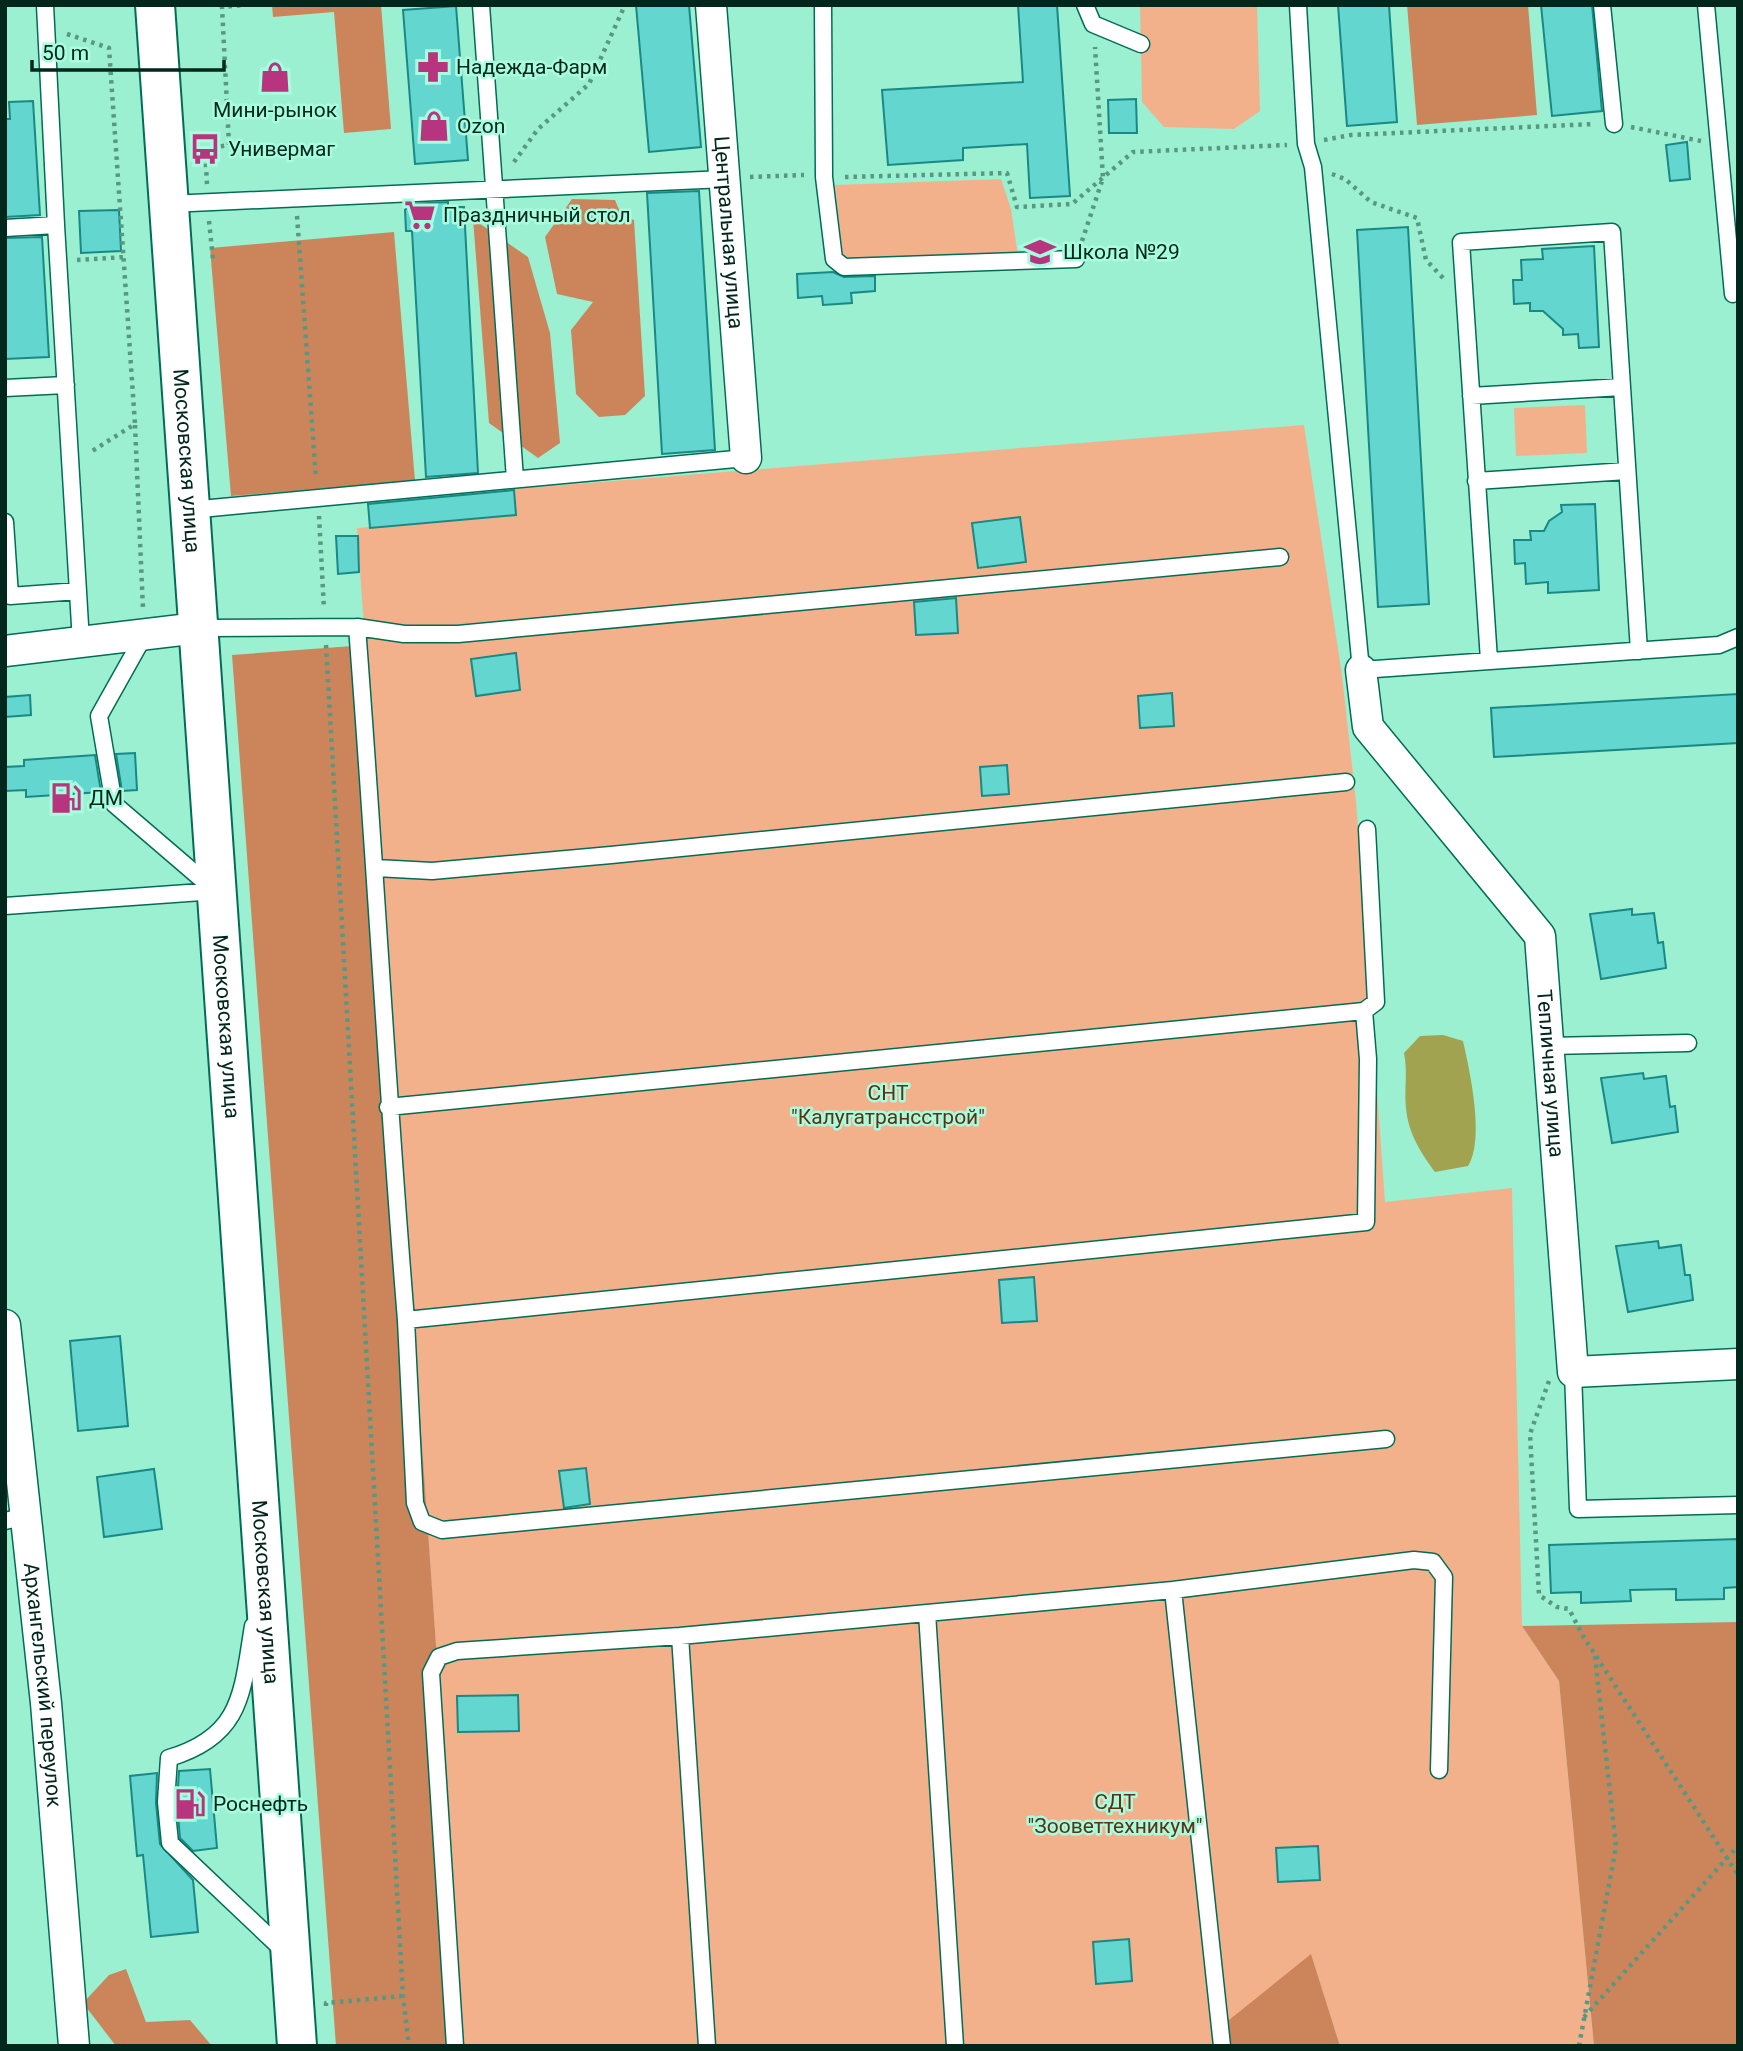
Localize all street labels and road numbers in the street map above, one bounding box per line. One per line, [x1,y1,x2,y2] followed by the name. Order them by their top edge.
[709,135,748,330] street label: Центральная улица
[168,368,205,554] street label: Московская улица
[208,934,244,1119] street label: Московская улица
[1532,989,1569,1158] street label: Тепличная улица
[247,1499,284,1685] street label: Московская улица
[19,1562,67,1809] street label: Архангельский переулок

